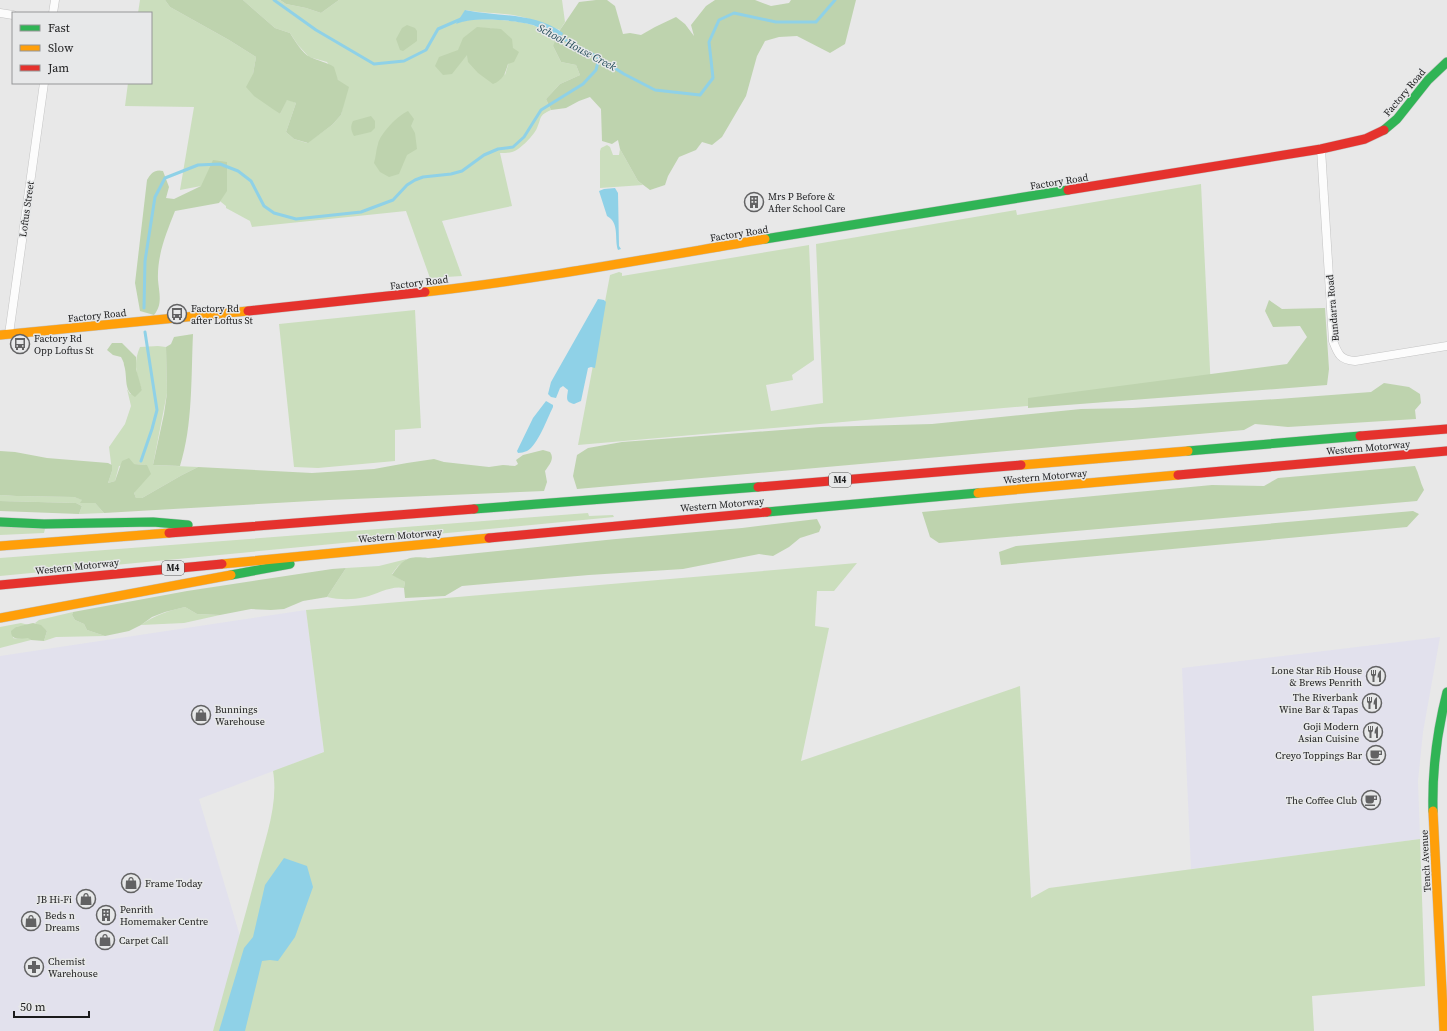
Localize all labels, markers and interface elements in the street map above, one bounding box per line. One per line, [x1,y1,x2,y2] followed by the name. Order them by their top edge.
[12,12,152,84] legend
[48,20,70,36] text: Fast
[535,20,619,75] water label: School House Creek
[48,40,74,56] text: Slow
[47,60,69,76] text: Jam
[1381,65,1428,119] street label: Factory Road
[1029,170,1089,192] street label: Factory Road
[16,180,37,238] street label: Loftus Street
[768,190,845,215] place label: Mrs P Before & After School Care
[743,191,765,213] building icon: Mrs P Before & After School Care
[709,222,769,244] street label: Factory Road
[389,272,449,293] street label: Factory Road
[1323,274,1342,342] street label: Bundarra Road
[191,302,254,327] place label: Factory Rd after Loftus St
[166,303,188,325] bus stop icon: Factory Rd after Loftus St
[67,306,127,325] street label: Factory Road
[34,332,94,357] place label: Factory Rd Opp Loftus St
[9,333,31,355] bus stop icon: Factory Rd Opp Loftus St
[1326,437,1411,458] street label: Western Motorway
[1003,466,1088,487] street label: Western Motorway
[829,473,851,487] road number: M4
[680,494,765,515] street label: Western Motorway
[358,525,443,546] street label: Western Motorway
[35,556,120,577] street label: Western Motorway
[162,561,184,575] road number: M4
[1271,664,1362,689] place label: Lone Star Rib House & Brews Penrith
[1365,665,1387,687] restaurant icon: Lone Star Rib House & Brews Penrith
[1279,691,1359,716] place label: The Riverbank Wine Bar & Tapas
[1361,692,1383,714] restaurant icon: The Riverbank Wine Bar & Tapas
[215,703,265,728] place label: Bunnings Warehouse
[190,704,212,726] shop icon: Bunnings Warehouse
[1298,720,1359,745] place label: Goji Modern Asian Cuisine
[1362,721,1384,743] restaurant icon: Goji Modern Asian Cuisine
[1365,744,1387,766] cafe icon: Creyo Toppings Bar
[1275,749,1363,762] place label: Creyo Toppings Bar
[1360,789,1382,811] cafe icon: The Coffee Club
[1286,794,1357,807] place label: The Coffee Club
[1417,829,1434,892] street label: Tench Avenue
[120,872,142,894] shop icon: Frame Today
[145,877,203,890] place label: Frame Today
[75,888,97,910] shop icon: JB Hi-Fi
[36,893,72,906] place label: JB Hi-Fi
[120,903,208,928] place label: Penrith Homemaker Centre
[95,904,117,926] building icon: Penrith Homemaker Centre
[45,909,80,934] place label: Beds n Dreams
[20,910,42,932] shop icon: Beds n Dreams
[94,929,116,951] shop icon: Carpet Call
[119,934,168,947] place label: Carpet Call
[48,955,98,980] place label: Chemist Warehouse
[23,956,45,978] pharmacy icon: Chemist Warehouse
[14,993,89,1019] scale bar
[20,999,46,1015] text: 50 m

